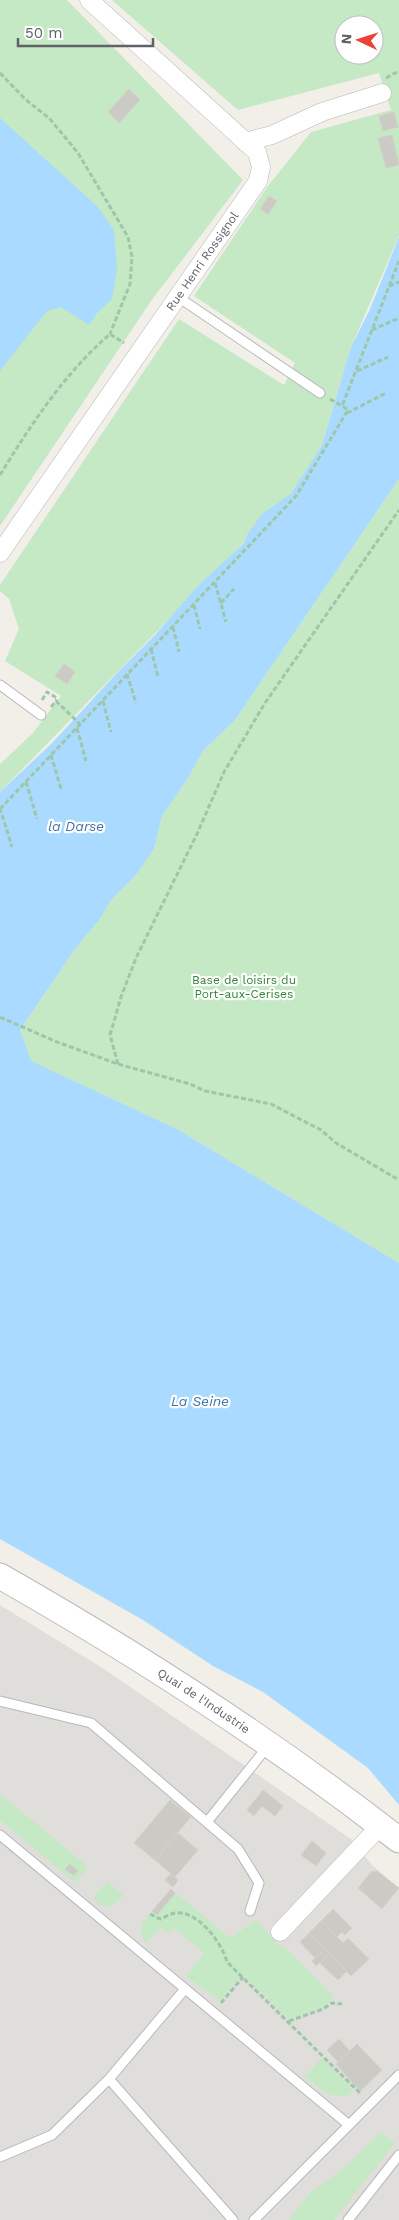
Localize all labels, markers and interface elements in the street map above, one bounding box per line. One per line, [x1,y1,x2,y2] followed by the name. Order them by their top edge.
[18,15,152,47] scale bar
[334,15,384,65] north arrow
[25,24,62,42] text: 50 m
[338,33,354,45] text: N
[163,209,242,313] street label: Rue Henri Rossignol
[48,818,104,834] water label: la Darse
[192,973,296,1001] park label: Base de loisirs du Port-aux-Cerises
[171,1393,229,1409] water label: La Seine
[155,1665,253,1736] street label: Quai de l'Industrie

